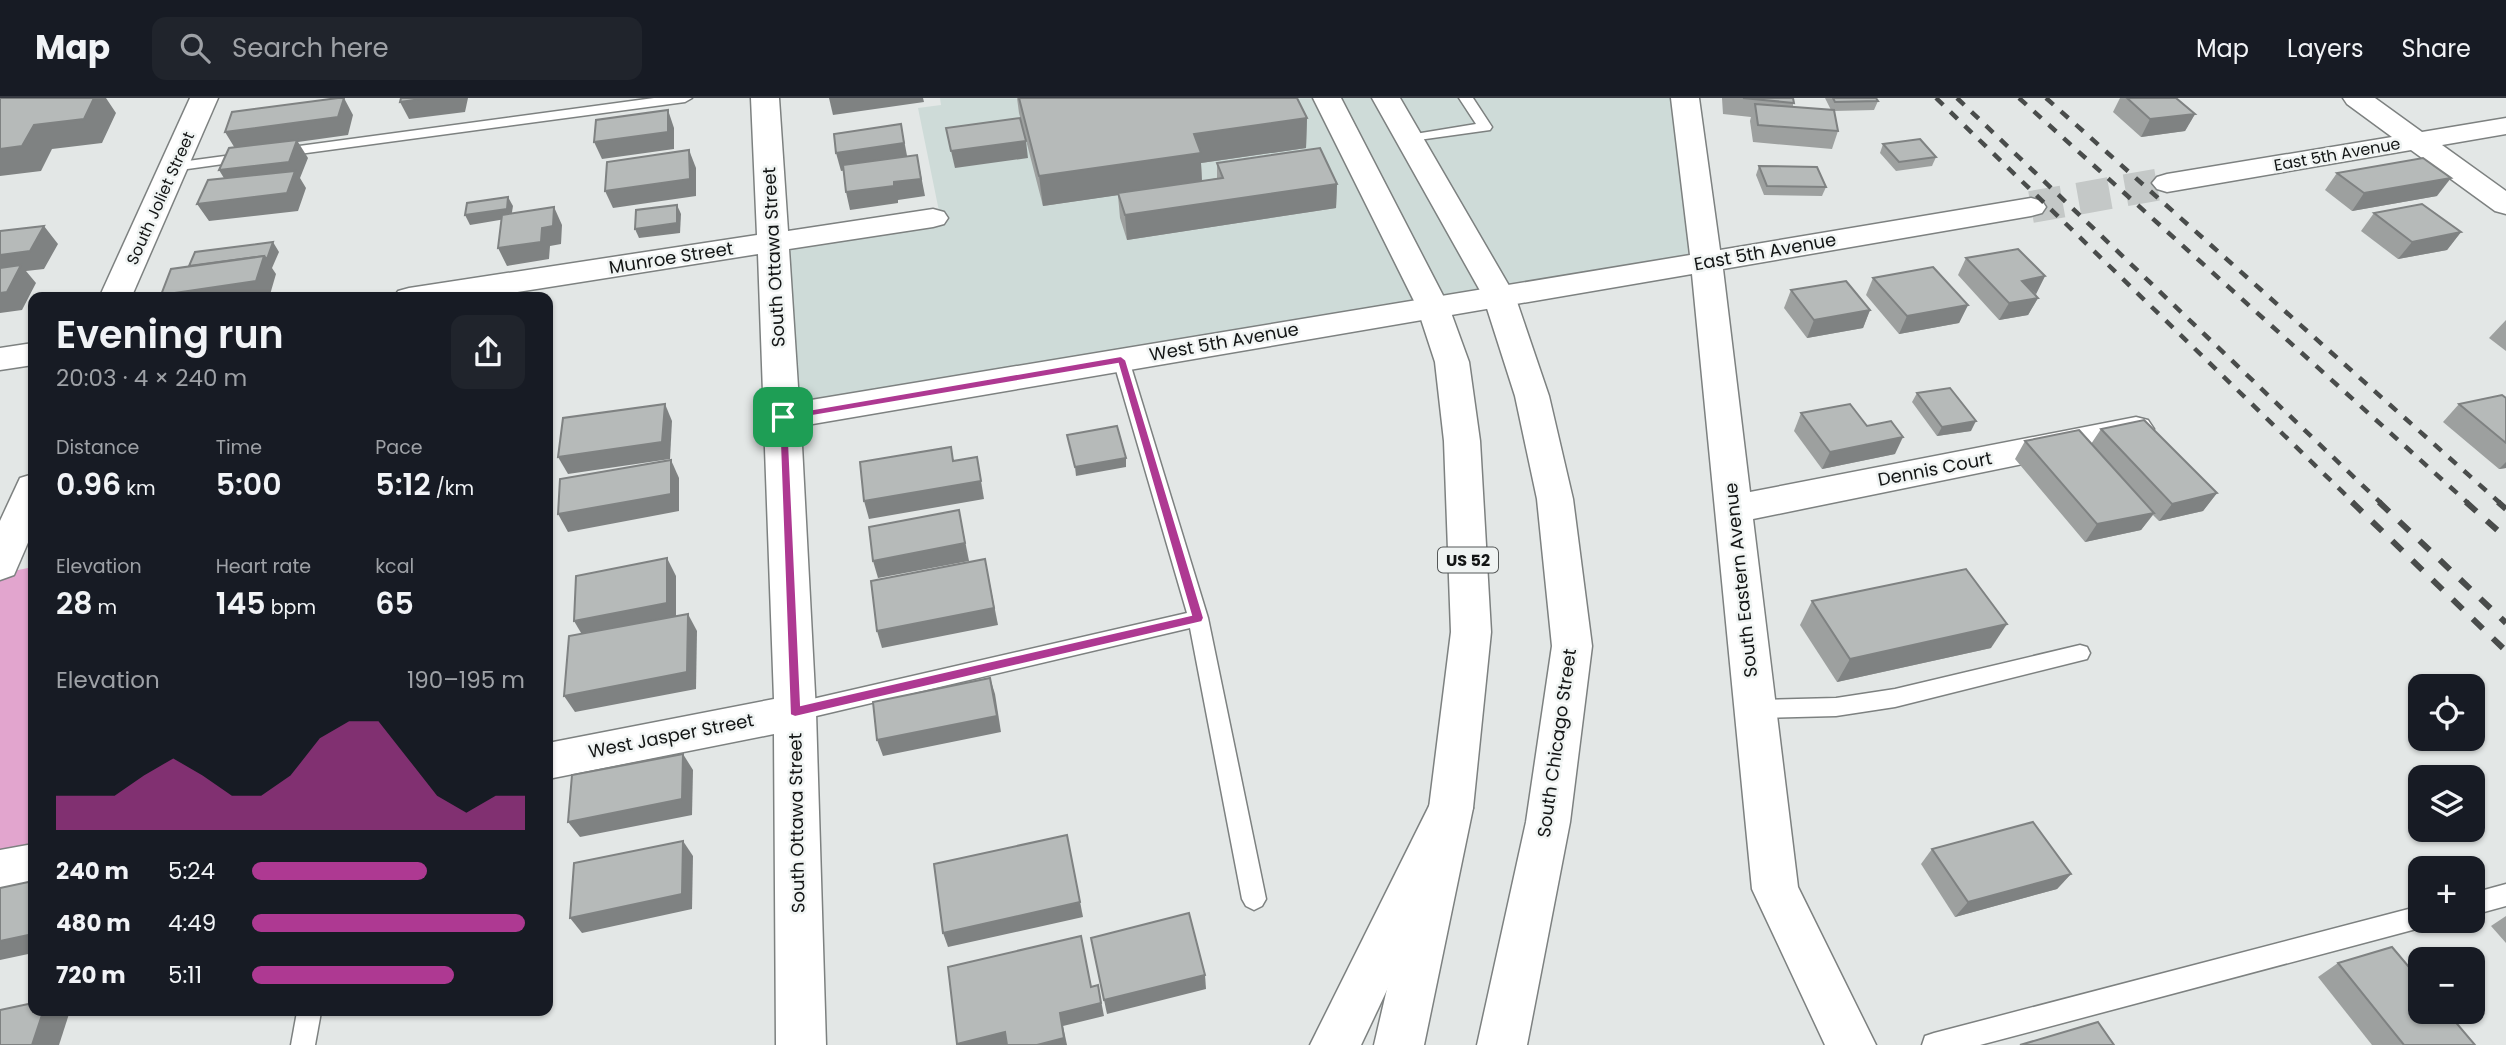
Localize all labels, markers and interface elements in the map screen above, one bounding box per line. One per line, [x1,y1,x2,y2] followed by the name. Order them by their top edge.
[152,17,642,80] search box
[35,24,110,71] text: Map
[176,29,214,67] icon: search
[232,30,389,66] text: Search here
[2196,32,2249,65] text: Map
[2287,32,2363,65] text: Layers
[2401,32,2471,65] text: Share
[121,128,200,269] street label: South Joliet Street
[2272,132,2402,177] street label: East 5th Avenue
[756,166,791,348] street label: South Ottawa Street
[1692,227,1838,276] street label: East 5th Avenue
[607,235,735,280] street label: Munroe Street
[56,308,284,361] text: Evening run
[451,315,525,389] button: share
[1147,316,1301,367] street label: West 5th Avenue
[56,362,247,394] text: 20:03 · 4 × 240 m
[753,387,813,447] pin
[764,398,802,436] icon: arrive
[56,434,139,461] text: Distance
[216,434,262,461] text: Time
[375,434,423,461] text: Pace
[1876,445,1994,492] street label: Dennis Court
[56,463,121,506] text: 0.96
[216,463,282,506] text: 5:00
[375,463,431,506] text: 5:12
[121,475,156,502] text: km
[431,475,474,502] text: /km
[1718,481,1763,679] street label: South Eastern Avenue
[1438,547,1498,573] road number: US 52
[56,553,142,580] text: Elevation
[216,553,311,580] text: Heart rate
[375,553,414,580] text: kcal
[56,582,93,625] text: 28
[216,582,266,625] text: 145
[375,582,414,625] text: 65
[93,594,117,621] text: m
[266,594,316,621] text: bpm
[1531,647,1582,839] street label: South Chicago Street
[56,664,160,696] text: Elevation
[407,664,525,696] text: 190–195 m
[2408,674,2485,1024] map controls
[2408,674,2485,751] button: locate
[586,707,756,764] street label: West Jasper Street
[782,733,811,913] street label: South Ottawa Street
[2408,765,2485,842] button: layers
[56,855,129,887] text: 240 m
[168,855,215,887] text: 5:24
[2408,856,2485,933] button: +
[56,907,131,939] text: 480 m
[168,907,216,939] text: 4:49
[2408,947,2485,1024] button: −
[56,959,126,991] text: 720 m
[168,959,202,991] text: 5:11

